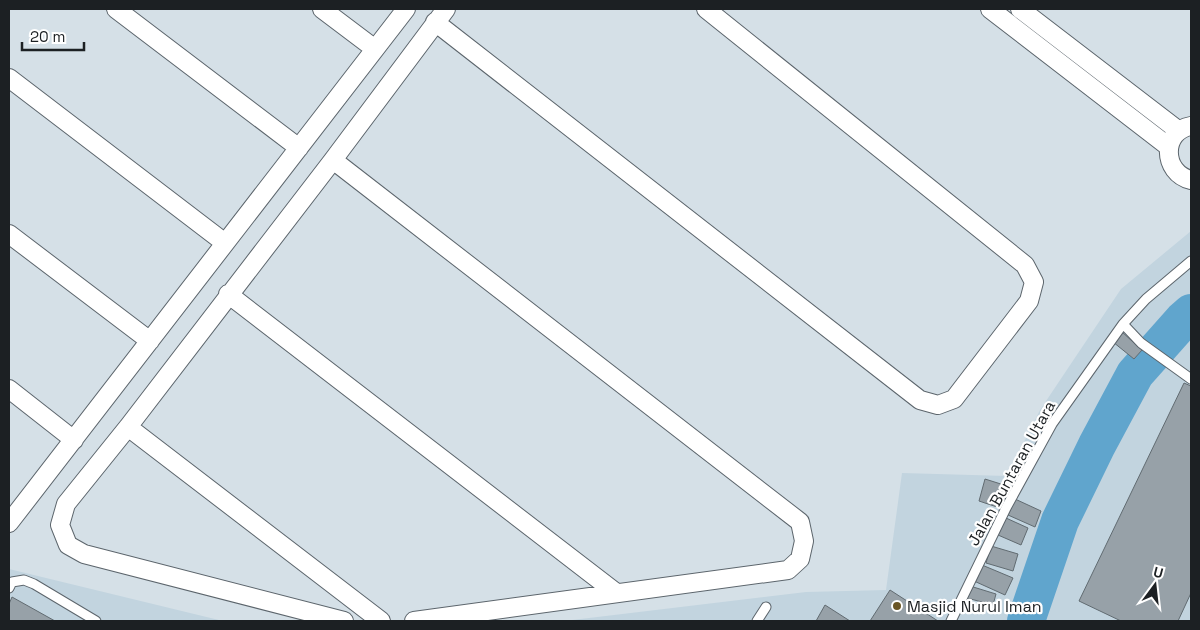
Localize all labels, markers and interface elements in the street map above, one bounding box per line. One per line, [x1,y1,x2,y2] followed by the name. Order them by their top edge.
[22,20,85,52] scale bar
[30,27,65,46] text: 20 m
[963,397,1060,550] street label: Jalan Buntaran Utara
[1130,560,1180,610] north arrow
[1151,563,1165,582] text: U
[907,596,1042,617] place label: Masjid Nurul Iman
[891,600,903,612] marker: Masjid Nurul Iman

